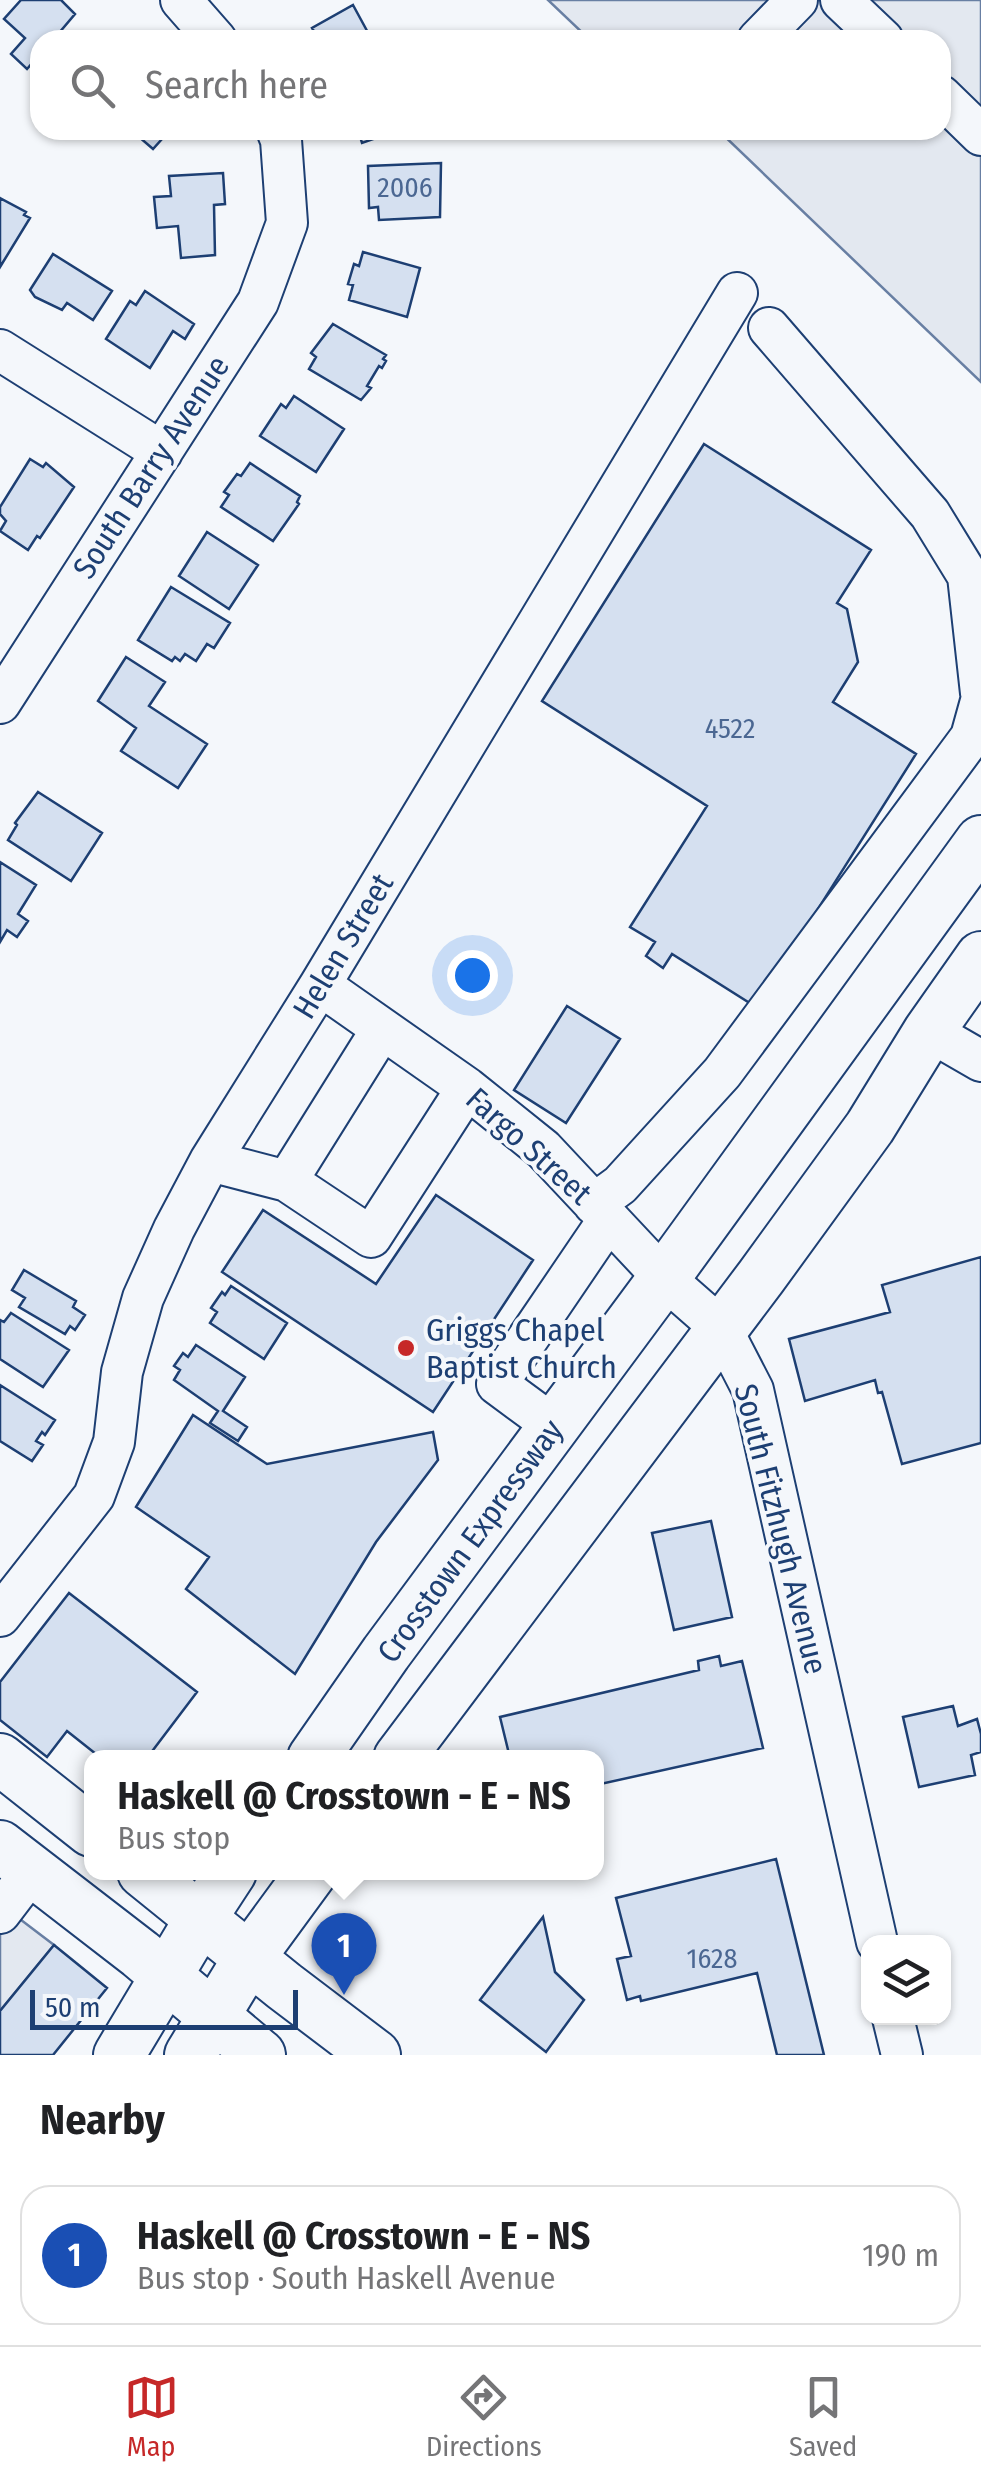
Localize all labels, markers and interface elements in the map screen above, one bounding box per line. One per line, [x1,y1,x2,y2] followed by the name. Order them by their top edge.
[30,30,951,140] search box
[65,58,120,113] icon: search
[145,62,328,108] text: Search here
[377,171,433,204] house number: 2006
[65,349,237,585] street label: South Barry Avenue
[705,712,755,745] house number: 4522
[285,866,401,1025] street label: Helen Street
[447,950,498,1001] your location
[458,1080,600,1213] street label: Fargo Street
[426,1311,617,1386] place label: Griggs Chapel Baptist Church
[395,1337,417,1359] marker: Griggs Chapel Baptist Church
[727,1380,835,1678] street label: South Fitzhugh Avenue
[369,1412,571,1670] street label: Crosstown Expressway
[84,1750,604,1880] popup
[117,1773,571,1819] text: Haskell @ Crosstown - E - NS
[117,1819,230,1857] text: Bus stop
[312,1912,376,1995] pin: 1
[861,1935,951,2025] map controls
[861,1935,951,2025] button: layers
[687,1942,737,1975] house number: 1628
[30,1985,298,2030] scale bar
[45,1991,101,2024] text: 50 m
[40,2095,165,2145] text: Nearby
[137,2213,590,2259] text: Haskell @ Crosstown - E - NS
[68,2236,81,2274] text: 1
[862,2236,939,2274] text: 190 m
[137,2259,556,2297] text: Bus stop · South Haskell Avenue
[124,2370,179,2463] tab: Map
[426,2370,542,2463] tab: Directions
[789,2370,857,2463] tab: Saved

